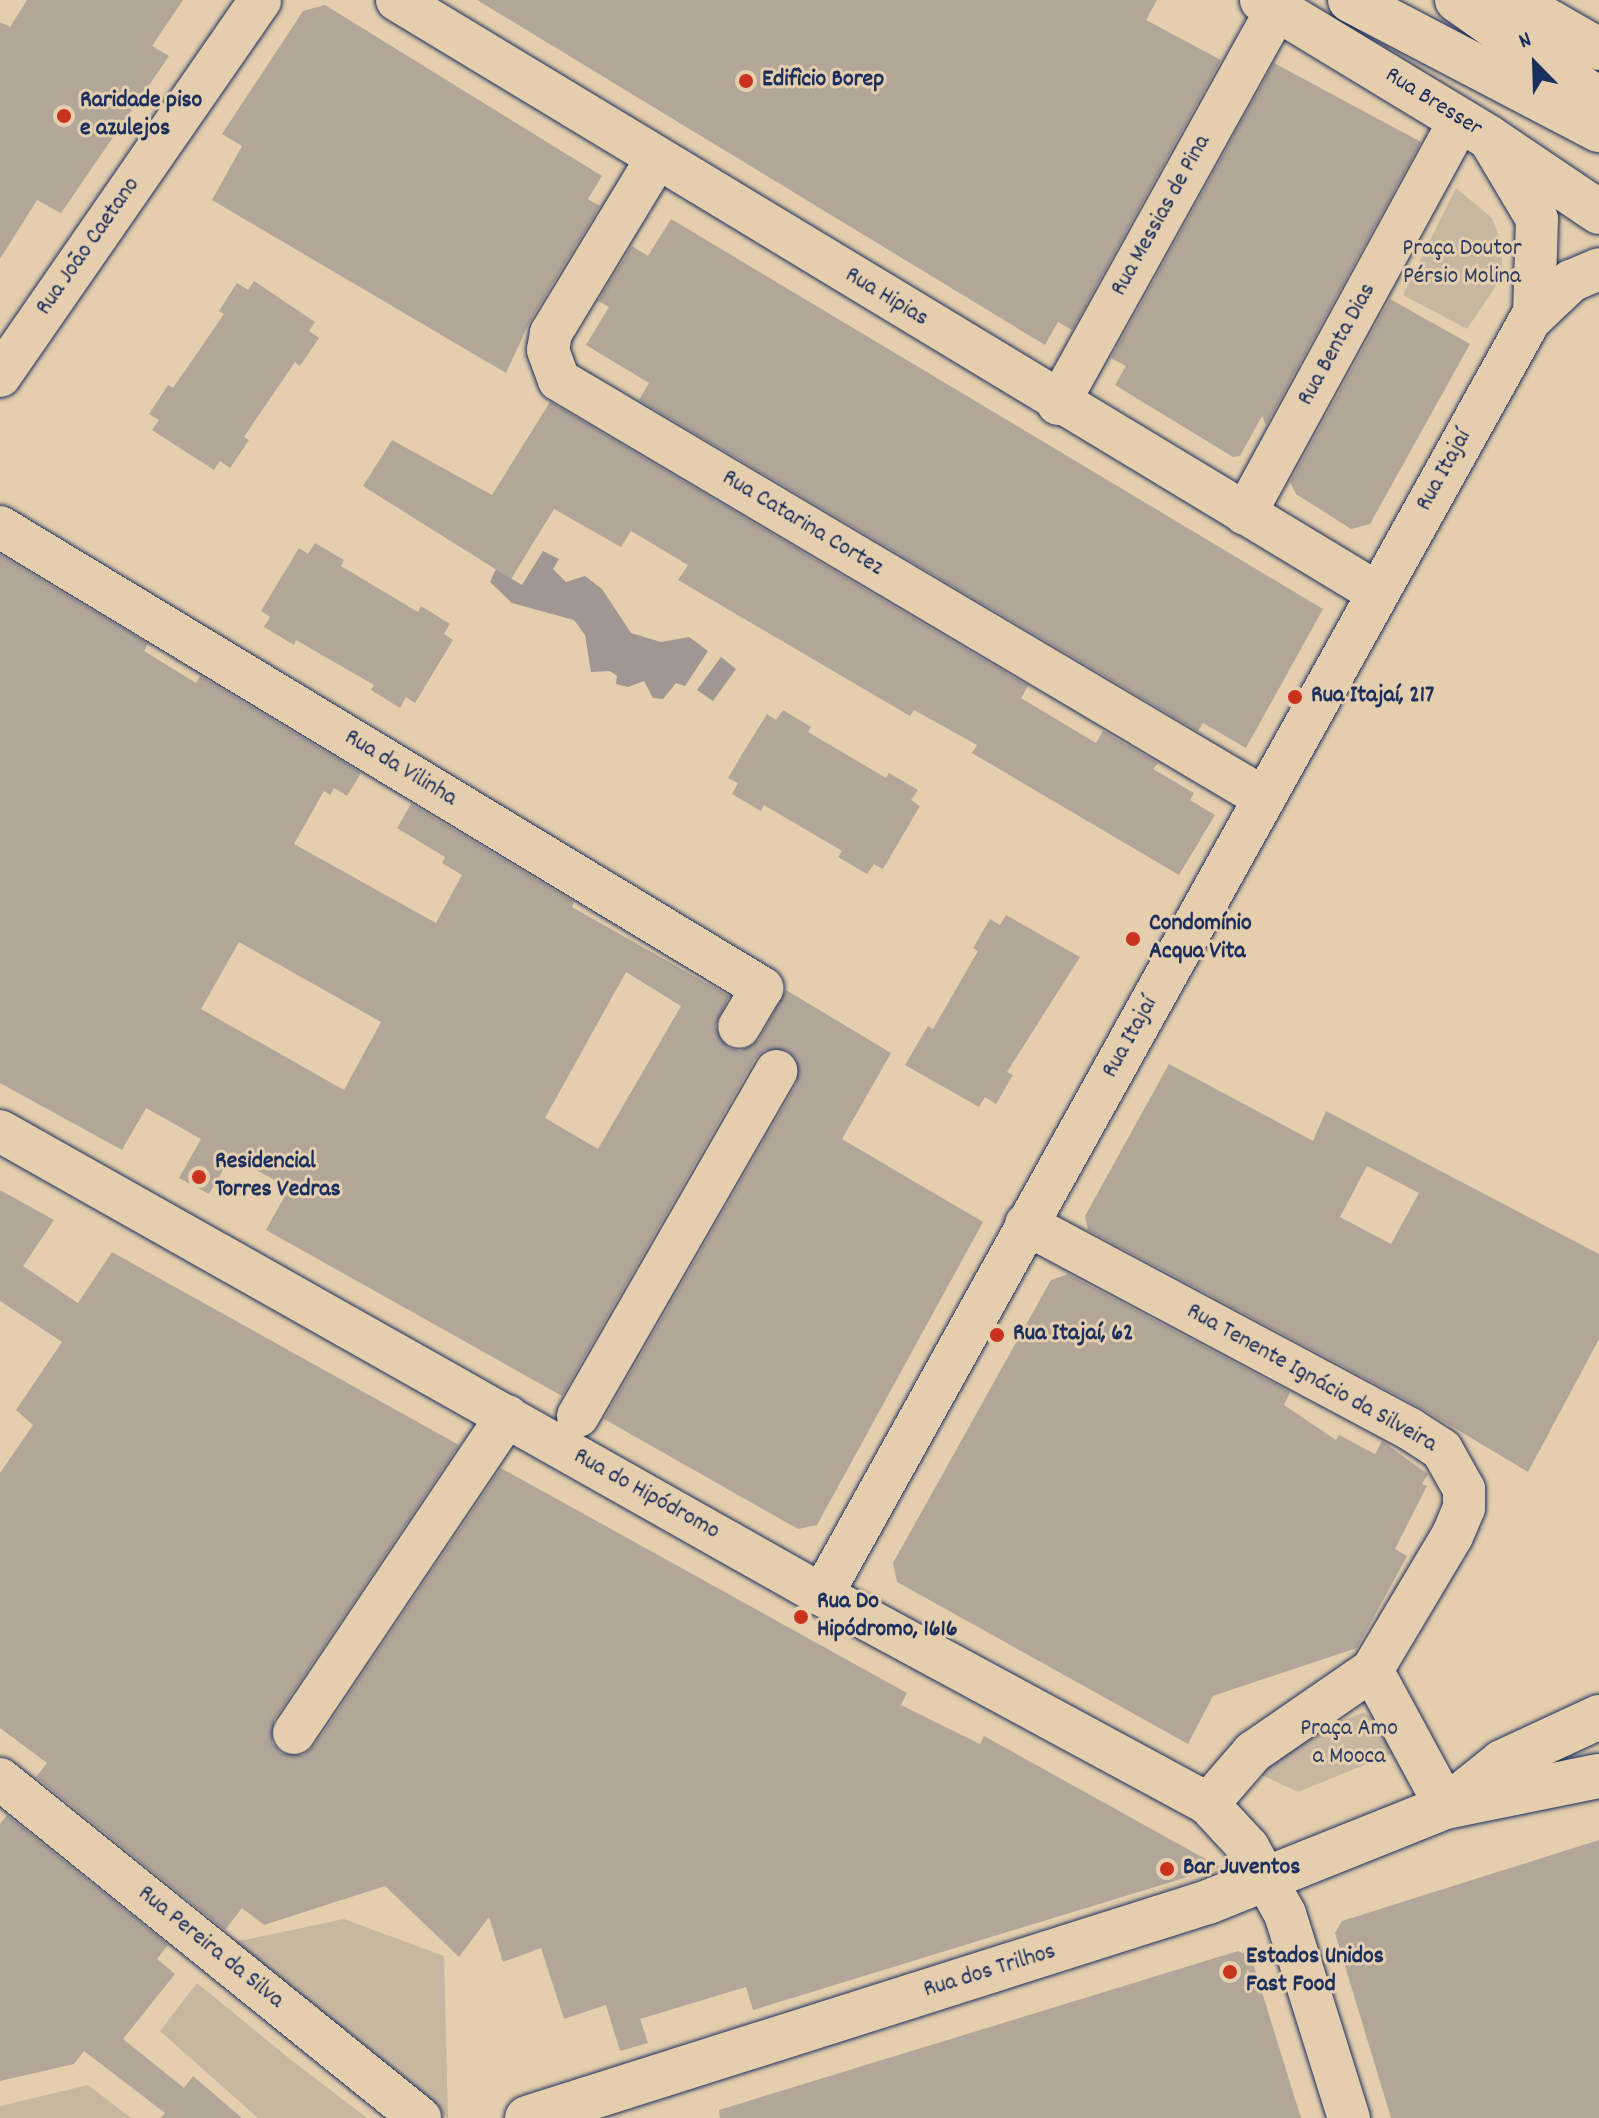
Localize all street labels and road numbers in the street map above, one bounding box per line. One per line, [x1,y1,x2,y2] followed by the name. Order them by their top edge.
[1379,62,1487,144] street label: Rua Bresser
[1106,130,1218,302] street label: Rua Messias de Pina
[31,172,147,322] street label: Rua João Caetano
[839,262,933,334] street label: Rua Hipias
[1293,279,1383,411] street label: Rua Benta Dias
[1411,425,1479,517] street label: Rua Itajaí
[716,464,888,584] street label: Rua Catarina Cortez
[339,724,461,814] street label: Rua da Vilinha
[1097,992,1165,1084] street label: Rua Itajaí
[1181,1298,1441,1460] street label: Rua Tenente Ignácio da Silveira
[568,1443,724,1547] street label: Rua do Hipódromo
[131,1880,289,2016] street label: Rua Pereira da Silva
[920,1938,1060,2006] street label: Rua dos Trilhos

